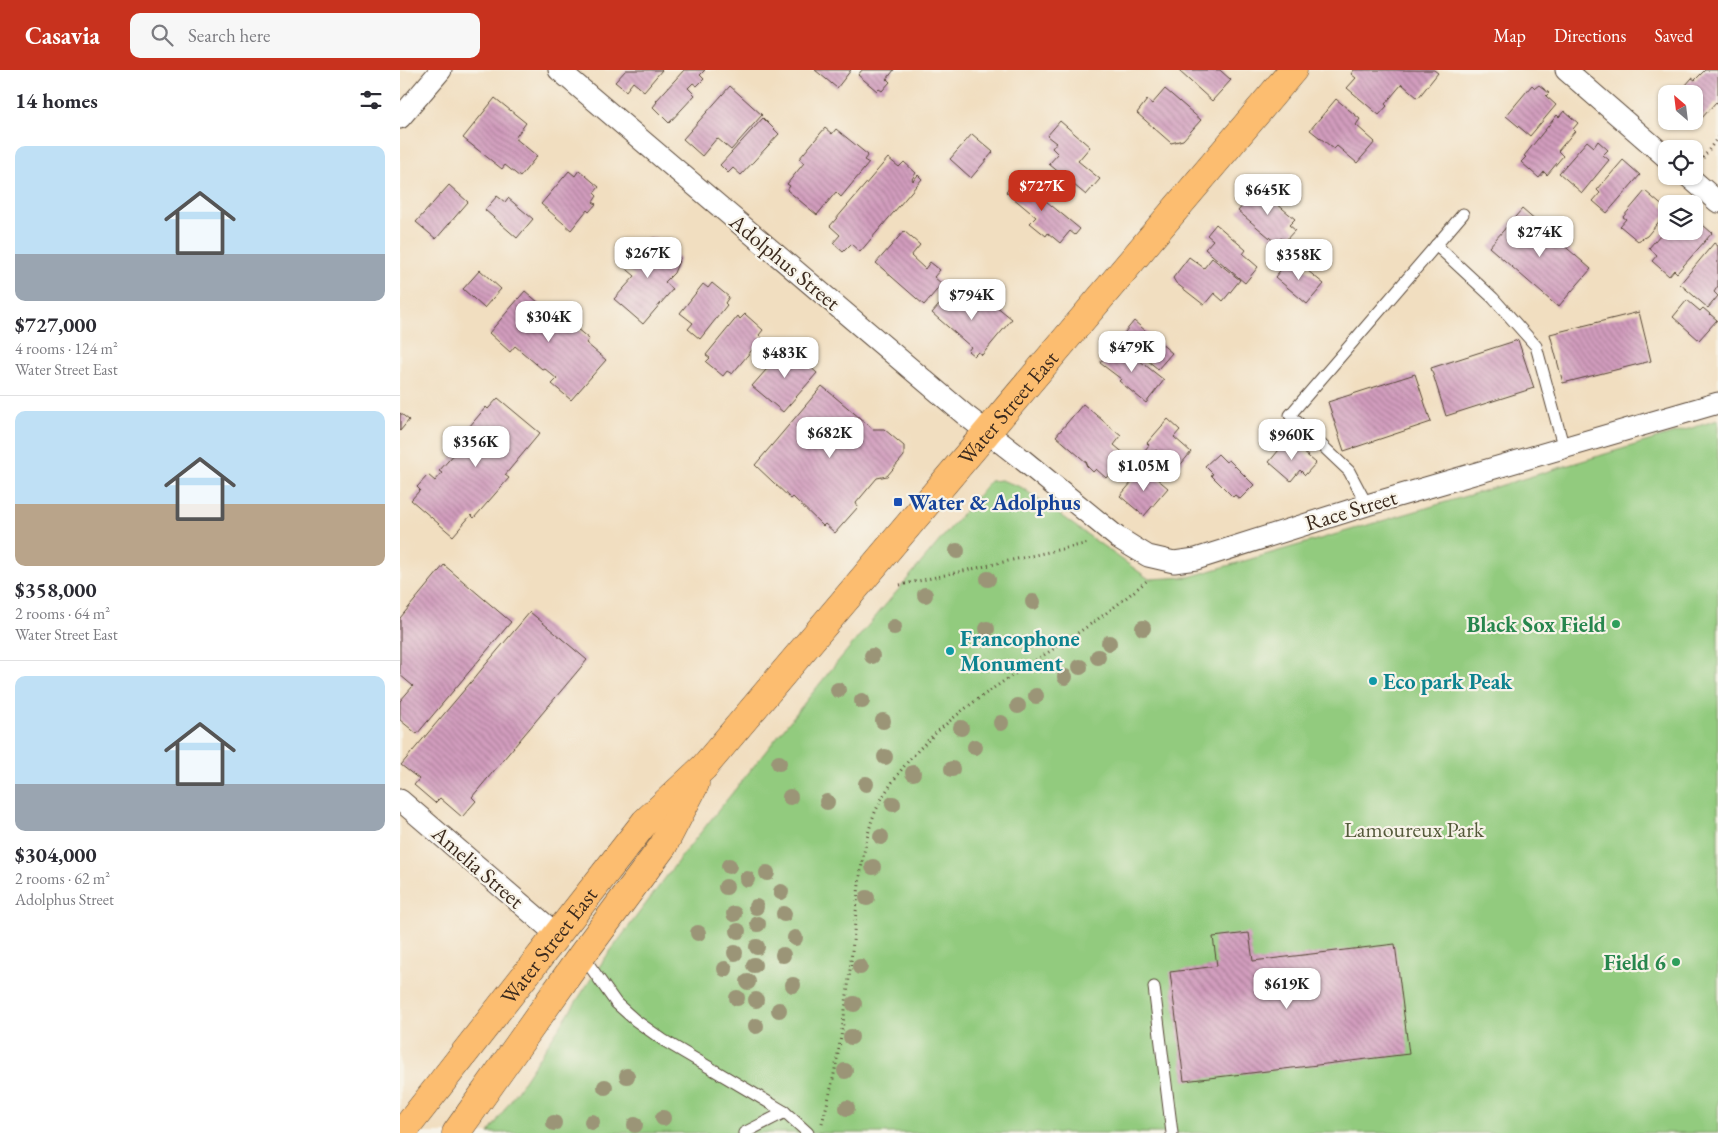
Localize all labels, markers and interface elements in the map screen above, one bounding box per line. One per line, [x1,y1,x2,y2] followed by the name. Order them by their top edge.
[130,13,480,58] search box
[25,20,100,51] text: Casavia
[148,21,176,49] icon: search
[188,23,270,48] text: Search here
[1494,24,1526,47] text: Map
[1554,24,1626,47] text: Directions
[1654,24,1693,47] text: Saved
[1658,85,1702,130] north arrow
[1658,85,1703,240] map controls
[357,86,385,114] icon: filters
[15,87,98,114] text: 14 homes
[1658,140,1703,185] button: locate
[1007,170,1077,212] pin: $727K
[1233,174,1303,216] pin: $645K
[1020,175,1064,196] text: $727K
[155,178,245,268] icon: home
[1246,179,1290,200] text: $645K
[1658,195,1703,240] button: layers
[723,207,846,317] street label: Adolphus Street
[1505,216,1575,258] pin: $274K
[1518,221,1562,242] text: $274K
[613,236,683,279] pin: $267K
[1264,238,1334,281] pin: $358K
[626,242,670,263] text: $267K
[1277,244,1321,265] text: $358K
[937,278,1007,321] pin: $794K
[950,284,994,305] text: $794K
[514,300,584,343] pin: $304K
[527,306,571,327] text: $304K
[15,311,97,338] text: $727,000
[1097,330,1167,373] pin: $479K
[750,336,820,379] pin: $483K
[1110,336,1154,357] text: $479K
[15,338,118,359] text: 4 rooms · 124 m²
[763,342,807,363] text: $483K
[951,344,1065,471] street label: Water Street East
[15,359,118,380] text: Water Street East
[795,416,865,459] pin: $682K
[1257,418,1327,461] pin: $960K
[808,422,852,443] text: $682K
[1270,424,1314,445] text: $960K
[441,426,511,468] pin: $356K
[454,431,498,452] text: $356K
[155,444,245,534] icon: home
[1103,450,1185,492] pin: $1.05M
[1118,455,1170,476] text: $1.05M
[1302,482,1400,538] street label: Race Street
[908,488,1081,517] place label: Water & Adolphus
[892,496,904,508] marker: Water & Adolphus
[15,576,97,603] text: $358,000
[15,603,110,624] text: 2 rooms · 64 m²
[1467,610,1606,639] place label: Black Sox Field
[1610,618,1622,630] marker: Black Sox Field
[15,624,118,645] text: Water Street East
[960,624,1080,678] place label: Francophone Monument
[944,645,956,657] marker: Francophone Monument
[1383,667,1513,696] place label: Eco park Peak
[1367,675,1379,687] marker: Eco park Peak
[155,709,245,799] icon: home
[1344,815,1485,844] park label: Lamoureux Park
[425,818,530,915] street label: Amelia Street
[15,841,97,868] text: $304,000
[15,868,110,889] text: 2 rooms · 62 m²
[494,881,604,1010] street label: Water Street East
[15,889,114,910] text: Adolphus Street
[1603,948,1666,977] place label: Field 6
[1670,956,1682,968] marker: Field 6
[1252,968,1322,1010] pin: $619K
[1265,973,1309,994] text: $619K

